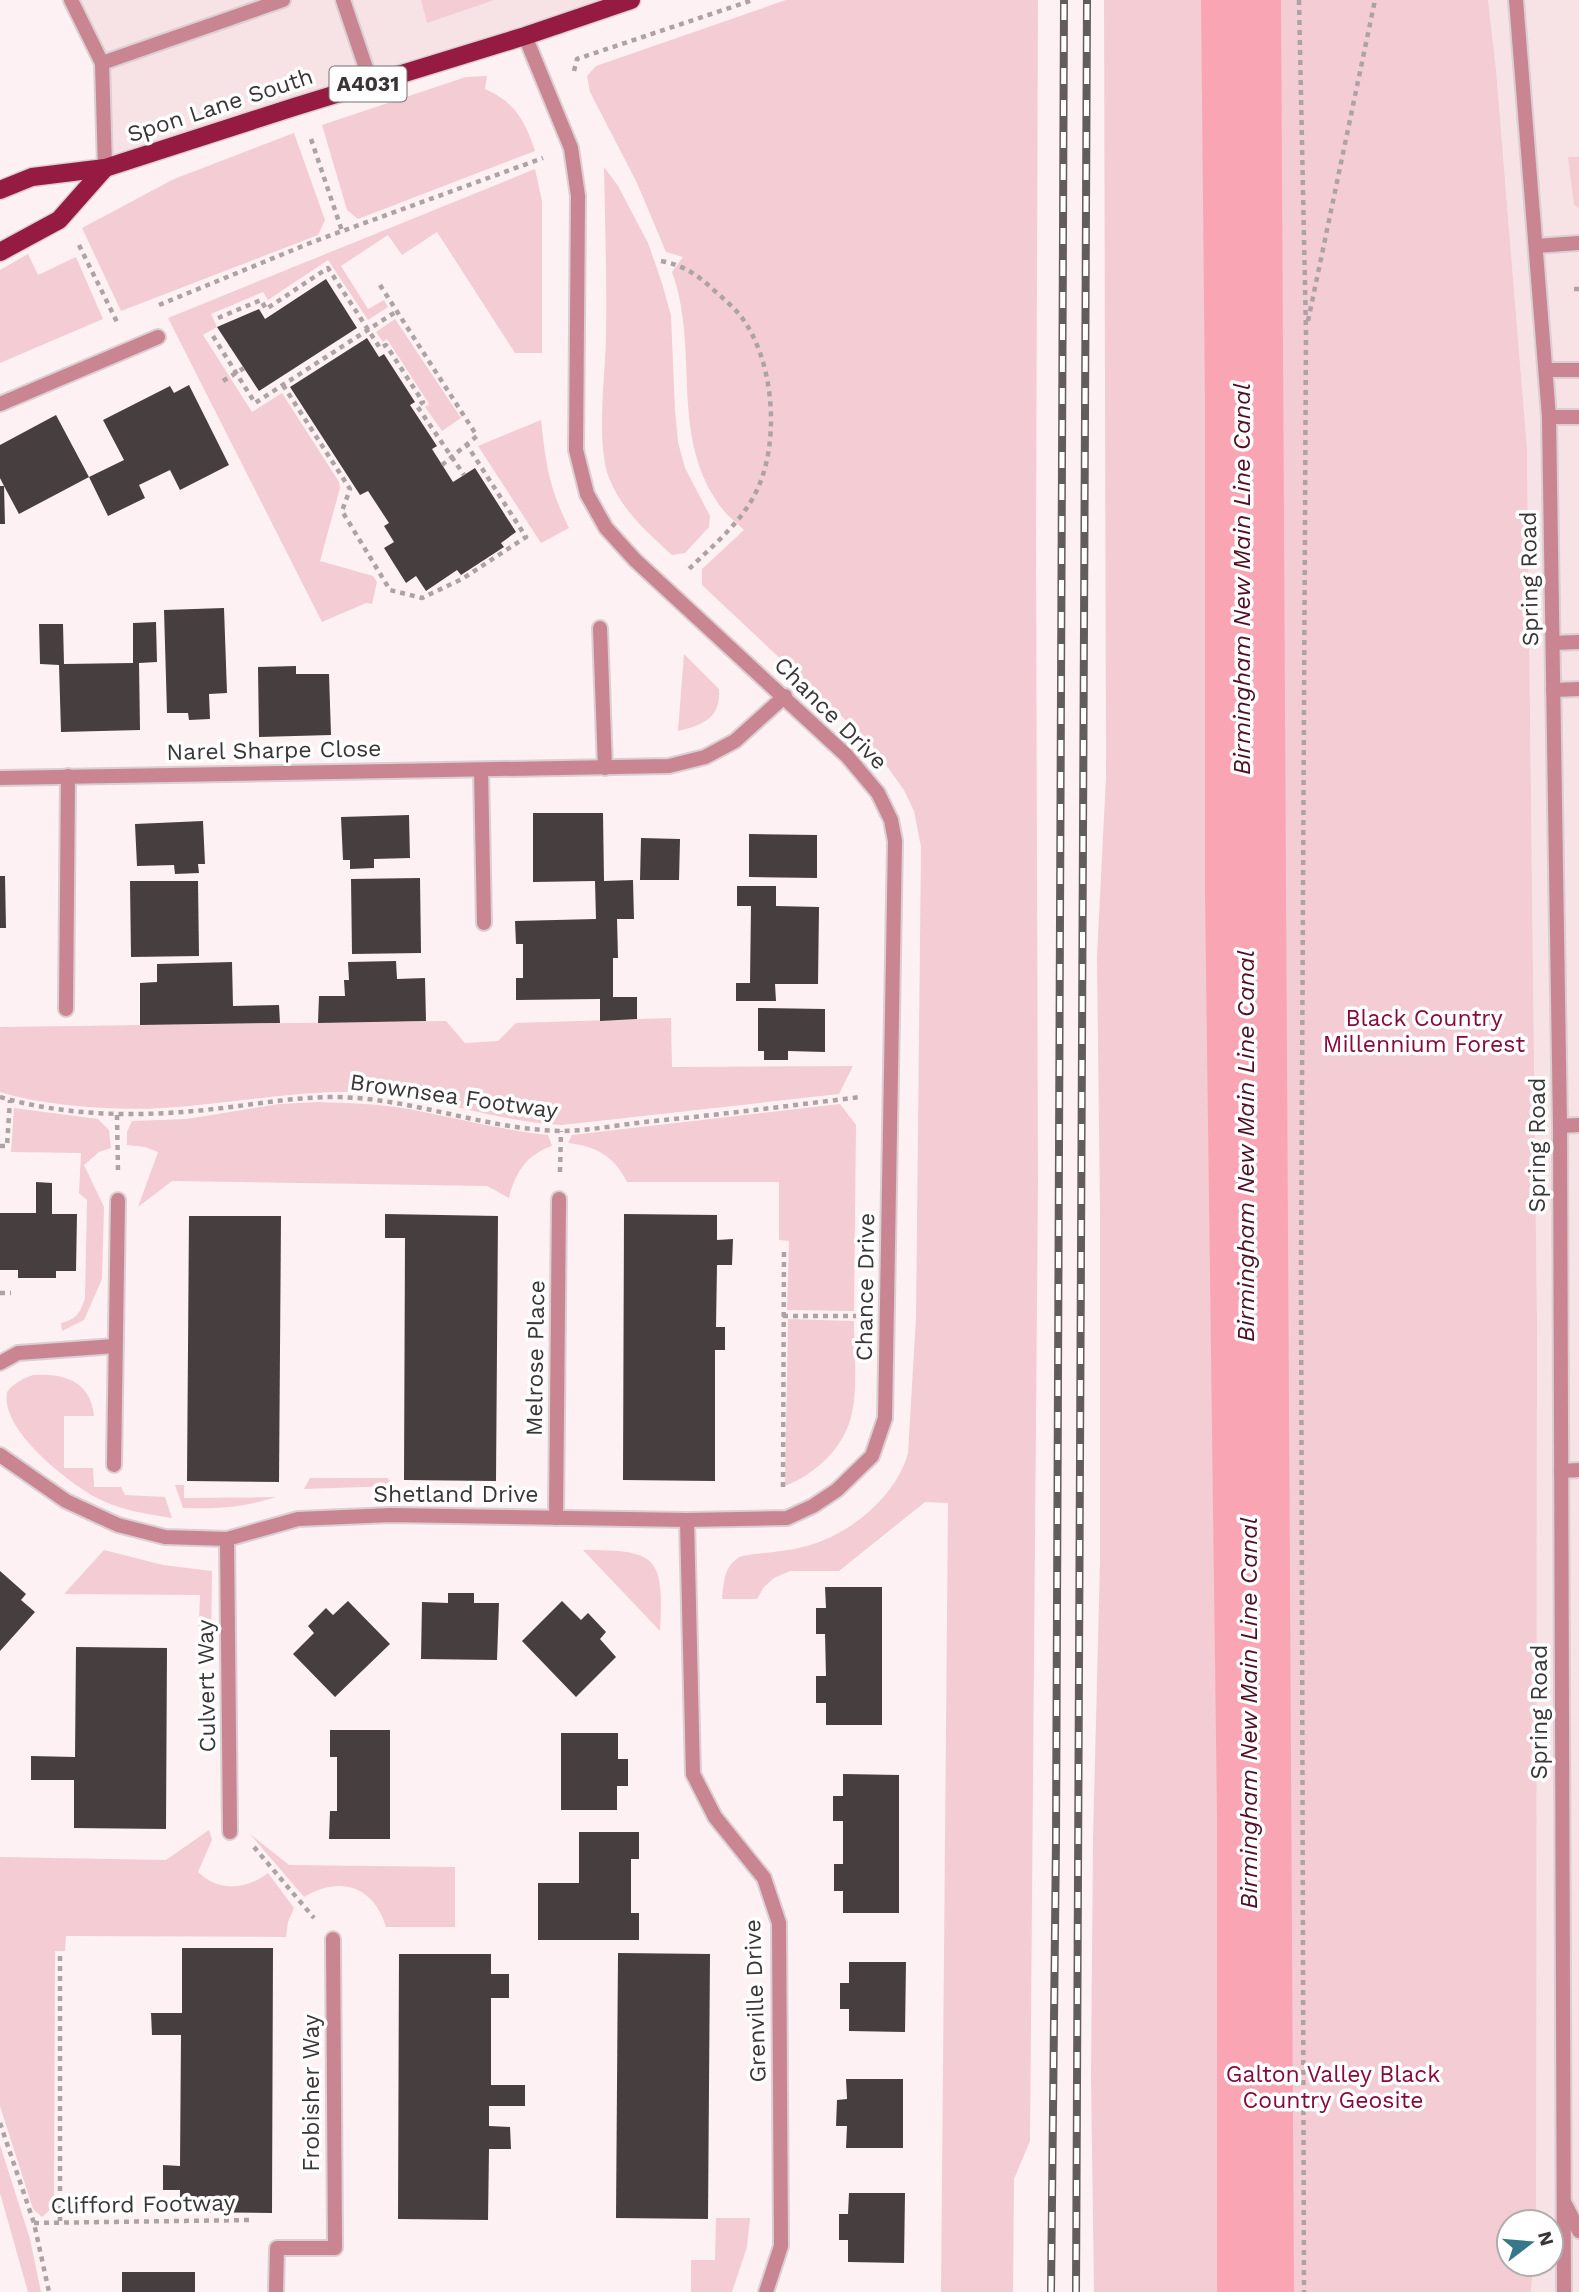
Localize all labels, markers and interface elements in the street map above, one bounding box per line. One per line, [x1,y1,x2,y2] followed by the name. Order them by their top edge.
[124,63,316,148] street label: Spon Lane South
[330,66,406,102] road number: A4031
[1228,383,1256,775] water label: Birmingham New Main Line Canal
[1515,511,1544,647] street label: Spring Road
[769,651,893,775] street label: Chance Drive
[166,735,382,766] street label: Narel Sharpe Close
[1232,950,1260,1342] water label: Birmingham New Main Line Canal
[1323,1005,1525,1058] park label: Black Country Millennium Forest
[348,1069,560,1124] street label: Brownsea Footway
[1524,1077,1551,1213] street label: Spring Road
[851,1213,880,1361] street label: Chance Drive
[521,1280,550,1436] street label: Melrose Place
[373,1481,539,1508] street label: Shetland Drive
[1235,1517,1263,1909] water label: Birmingham New Main Line Canal
[192,1619,221,1753] street label: Culvert Way
[1526,1644,1553,1780] street label: Spring Road
[739,1919,772,2083] street label: Grenville Drive
[298,2014,325,2172] street label: Frobisher Way
[1226,2061,1440,2114] park label: Galton Valley Black Country Geosite
[50,2189,236,2220] street label: Clifford Footway
[1495,2208,1565,2278] north arrow
[1533,2229,1559,2248] text: N

